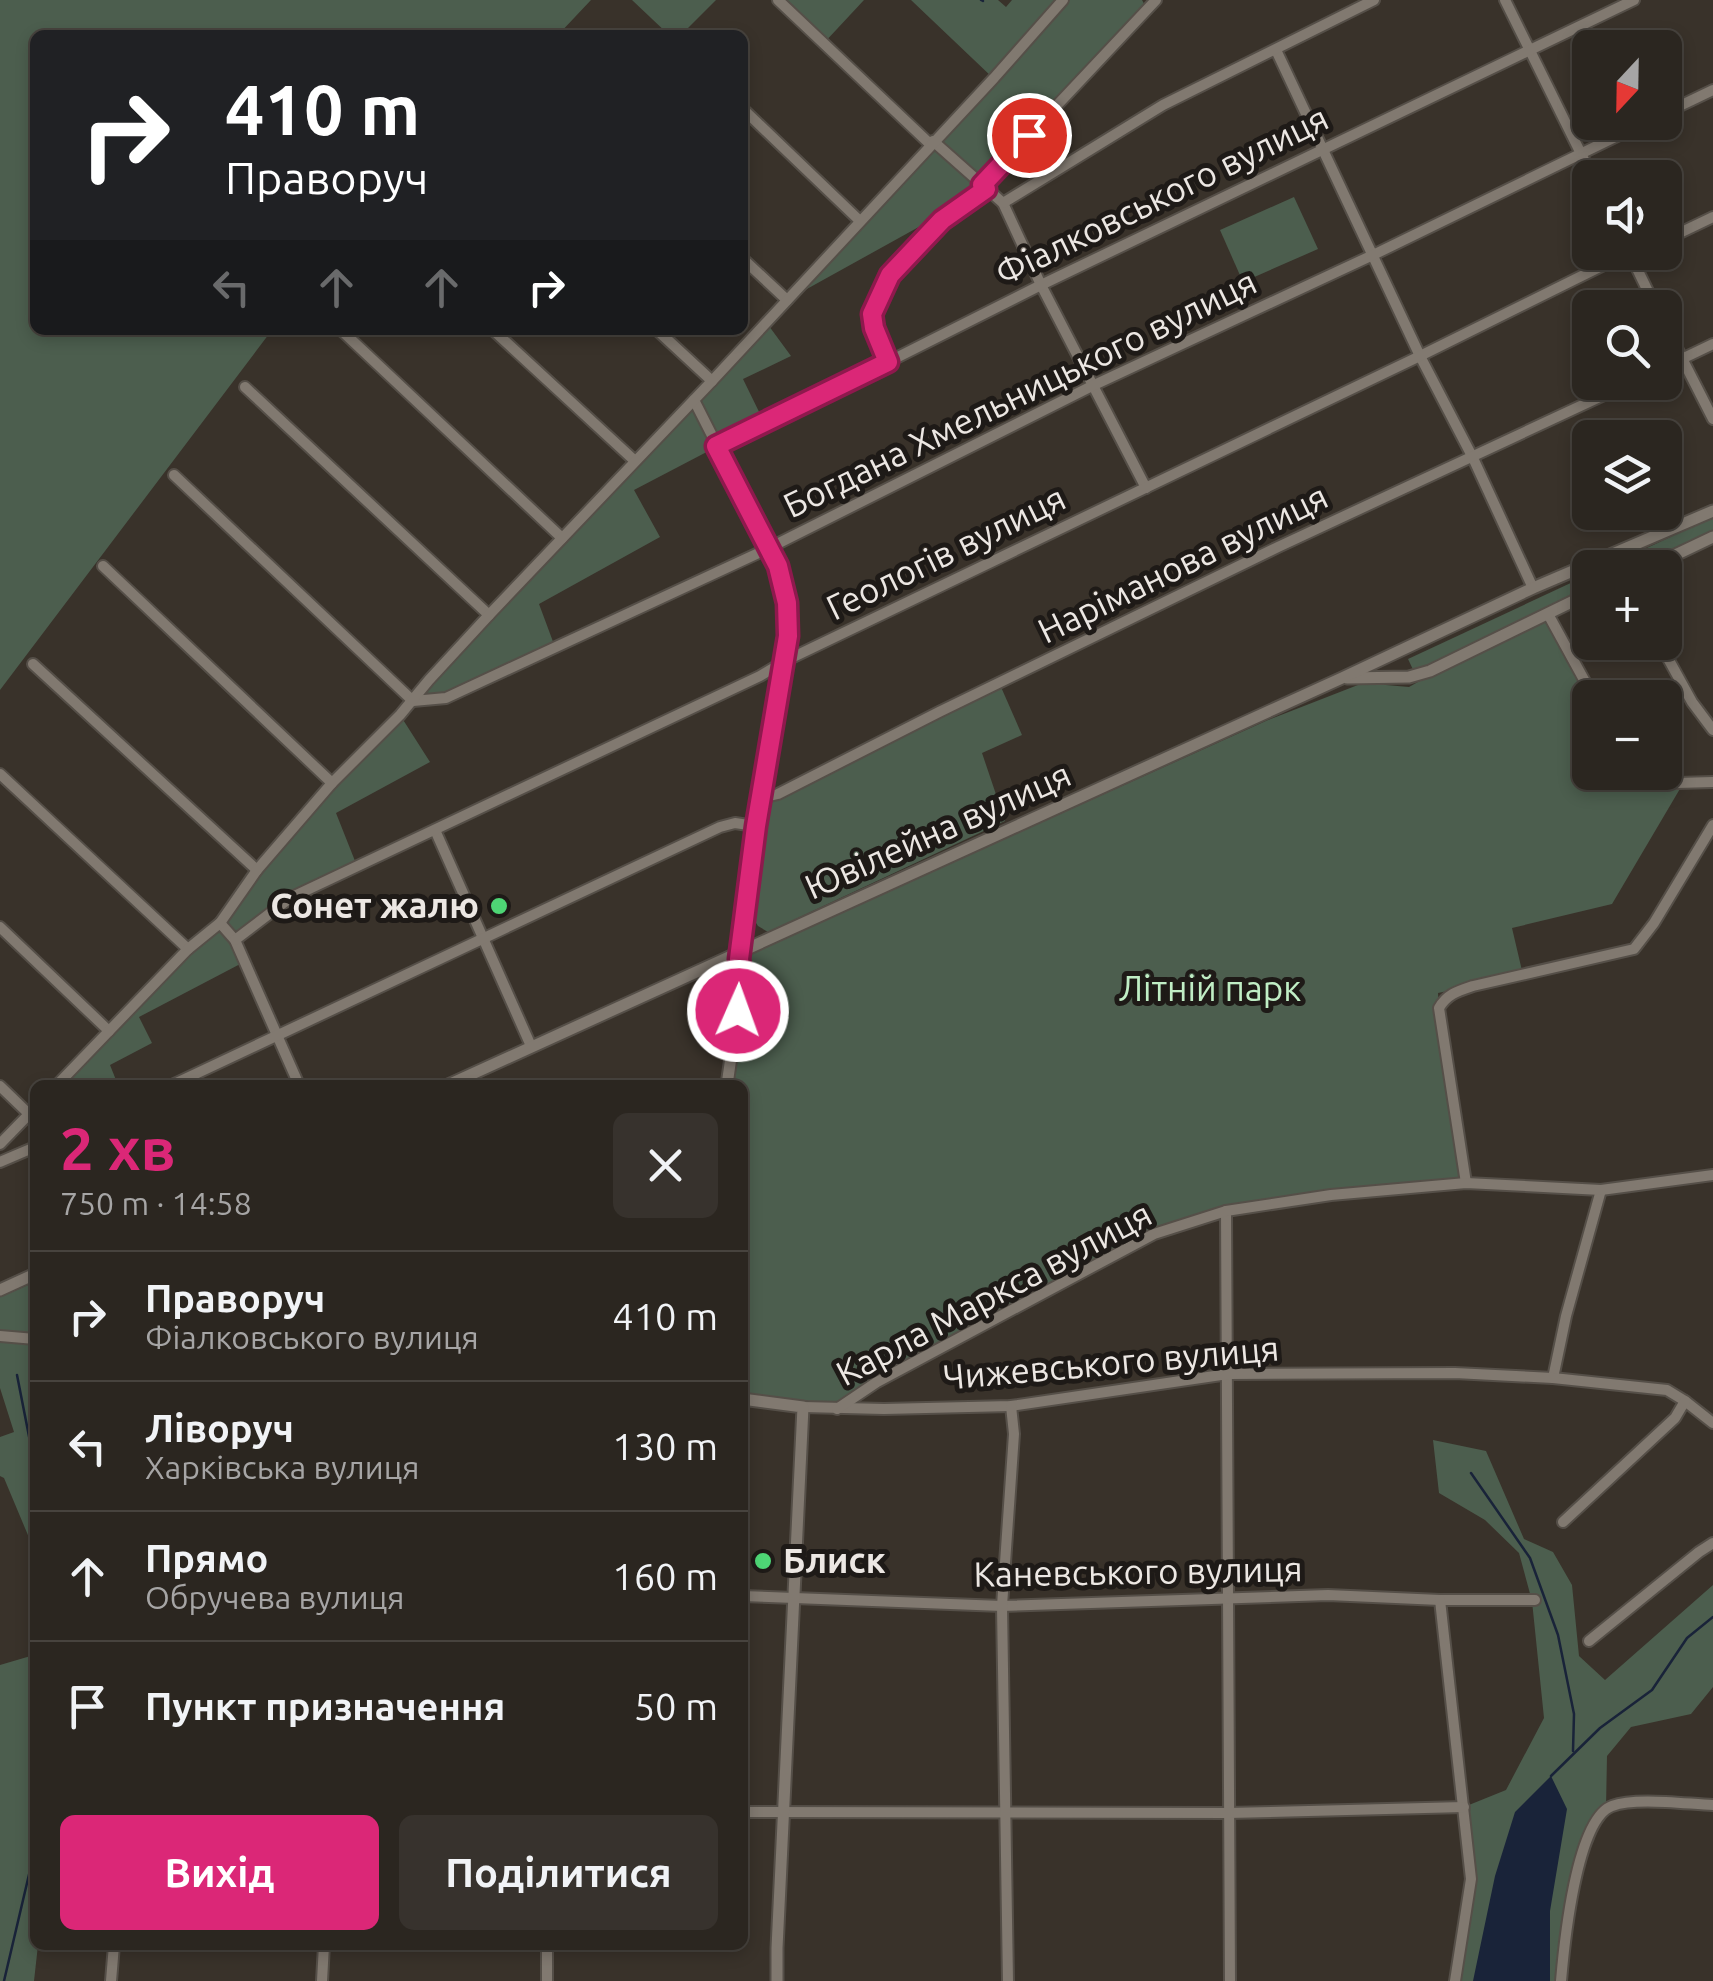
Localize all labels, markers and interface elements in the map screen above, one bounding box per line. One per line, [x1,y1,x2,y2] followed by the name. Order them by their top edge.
[1572,30,1682,140] north arrow
[1572,30,1682,790] map controls
[60,70,190,200] icon: right
[225,70,420,148] text: 410 m
[987,93,1072,178] pin
[989,97,1334,293] street label: Фіалковського вулиця
[1002,108,1057,163] icon: arrive
[225,152,428,203] text: Праворуч
[1572,160,1682,270] button: sound
[204,260,259,315] icon: left
[309,260,364,315] icon: ahead
[414,260,469,315] icon: ahead
[519,260,574,315] icon: right
[777,261,1262,525] street label: Богдана Хмельницького вулиця
[1572,290,1682,400] button: search
[1572,420,1682,530] button: layers
[1031,476,1334,651] street label: Наріманова вулиця
[820,477,1071,627] street label: Геологів вулиця
[1572,550,1682,660] button: +
[1572,680,1682,790] button: −
[799,754,1077,907] street label: Ювілейна вулиця
[270,885,479,925] place label: Сонет жалю
[488,895,510,917] marker: Сонет жалю
[686,959,790,1063] position arrow
[1119,968,1301,1008] park label: Літній парк
[613,1113,718,1218] button: close
[60,1114,176,1181] text: 2 хв
[60,1185,252,1221] text: 750 m · 14:58
[829,1193,1158,1393] street label: Карла Маркса вулиця
[145,1277,325,1319] text: Праворуч
[60,1289,115,1344] icon: right
[612,1295,718,1337] text: 410 m
[145,1319,479,1355] text: Фіалковського вулиця
[941,1327,1281,1397] street label: Чижевського вулиця
[145,1407,294,1449] text: Ліворуч
[60,1419,115,1474] icon: left
[612,1425,718,1467] text: 130 m
[145,1449,420,1485] text: Харківська вулиця
[145,1537,268,1579] text: Прямо
[783,1540,886,1580] place label: Блиск
[973,1548,1303,1594] street label: Каневського вулиця
[60,1549,115,1604] icon: ahead
[752,1550,774,1572] marker: Блиск
[612,1555,718,1597] text: 160 m
[145,1579,405,1615] text: Обручева вулиця
[60,1679,115,1734] icon: arrive
[145,1685,505,1727] text: Пункт призначення
[634,1685,718,1727] text: 50 m
[60,1815,379,1930] button: Вихід
[399,1815,718,1930] button: Поділитися

